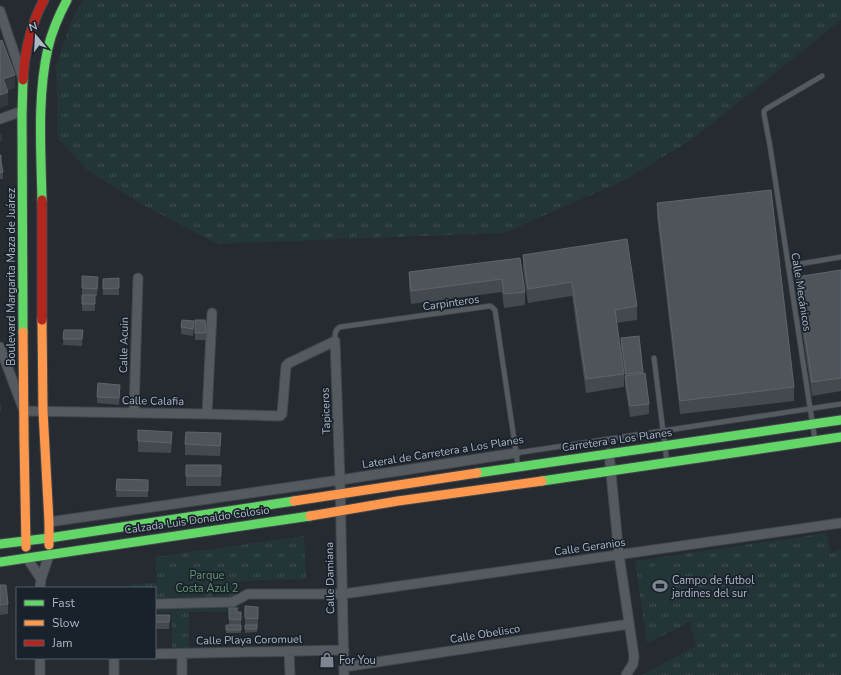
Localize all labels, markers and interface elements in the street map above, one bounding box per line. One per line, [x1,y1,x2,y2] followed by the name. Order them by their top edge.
[16,16,56,56] north arrow
[27,19,39,35] text: N
[4,188,19,366] street label: Boulevard Margarita Maza de Juárez
[787,252,815,332] street label: Calle Mecánicos
[422,292,480,314] street label: Carpinteros
[116,317,132,373] street label: Calle Acuin
[318,387,334,435] street label: Tapiceros
[122,393,184,409] street label: Calle Calafia
[561,425,673,455] street label: Carretera a Los Planes
[361,432,525,472] street label: Lateral de Carretera a Los Planes
[124,502,270,538] street label: Calzada Luis Donaldo Colosio
[553,535,627,559] street label: Calle Geranios
[322,542,338,614] street label: Calle Damiana
[176,568,238,596] park label: Parque Costa Azul 2
[671,573,755,601] place label: Campo de futbol jardines del sur
[651,577,669,595] sports icon: Campo de futbol jardines del sur
[16,587,156,659] legend
[52,595,75,611] text: Fast
[52,615,80,631] text: Slow
[449,621,521,647] street label: Calle Obelisco
[196,632,303,648] street label: Calle Playa Coromuel
[51,635,73,651] text: Jam
[318,651,336,669] shop icon: For You
[339,653,376,668] place label: For You

